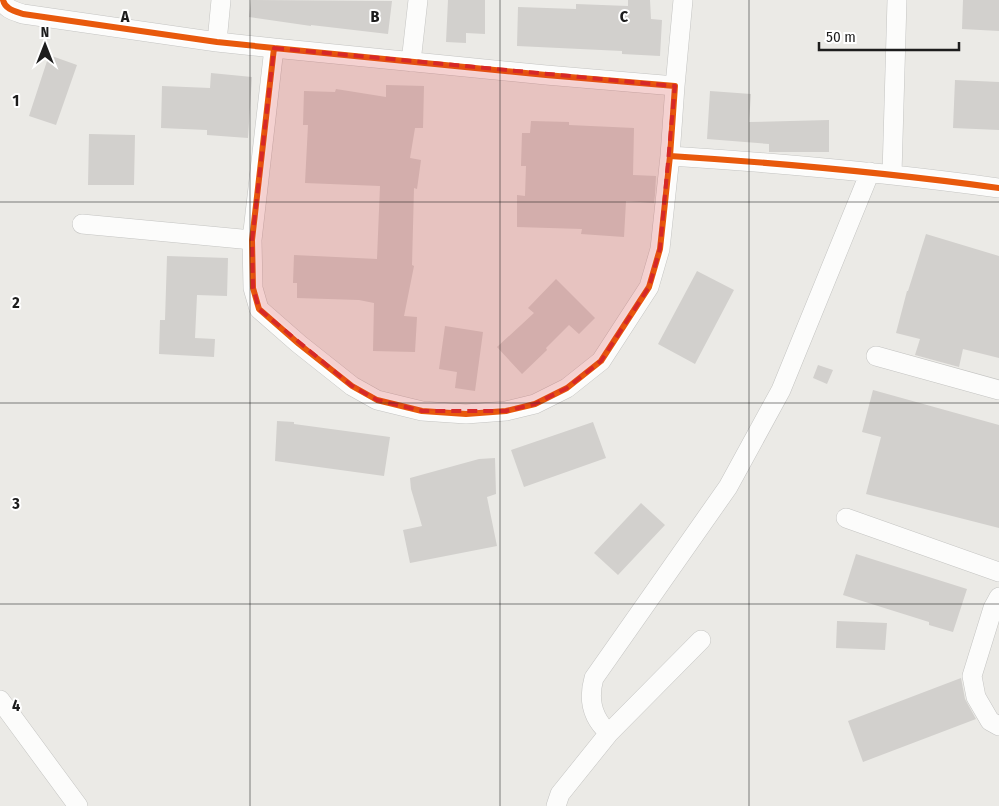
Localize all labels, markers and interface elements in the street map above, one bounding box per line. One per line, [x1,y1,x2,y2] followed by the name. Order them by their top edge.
[120,7,130,26] text: A
[371,7,380,26] text: B
[620,7,629,26] text: C
[20,20,70,70] north arrow
[819,20,959,52] scale bar
[41,24,49,41] text: N
[826,28,856,46] text: 50 m
[13,91,19,110] text: 1
[11,293,20,312] text: 2
[11,494,20,513] text: 3
[12,696,20,715] text: 4

